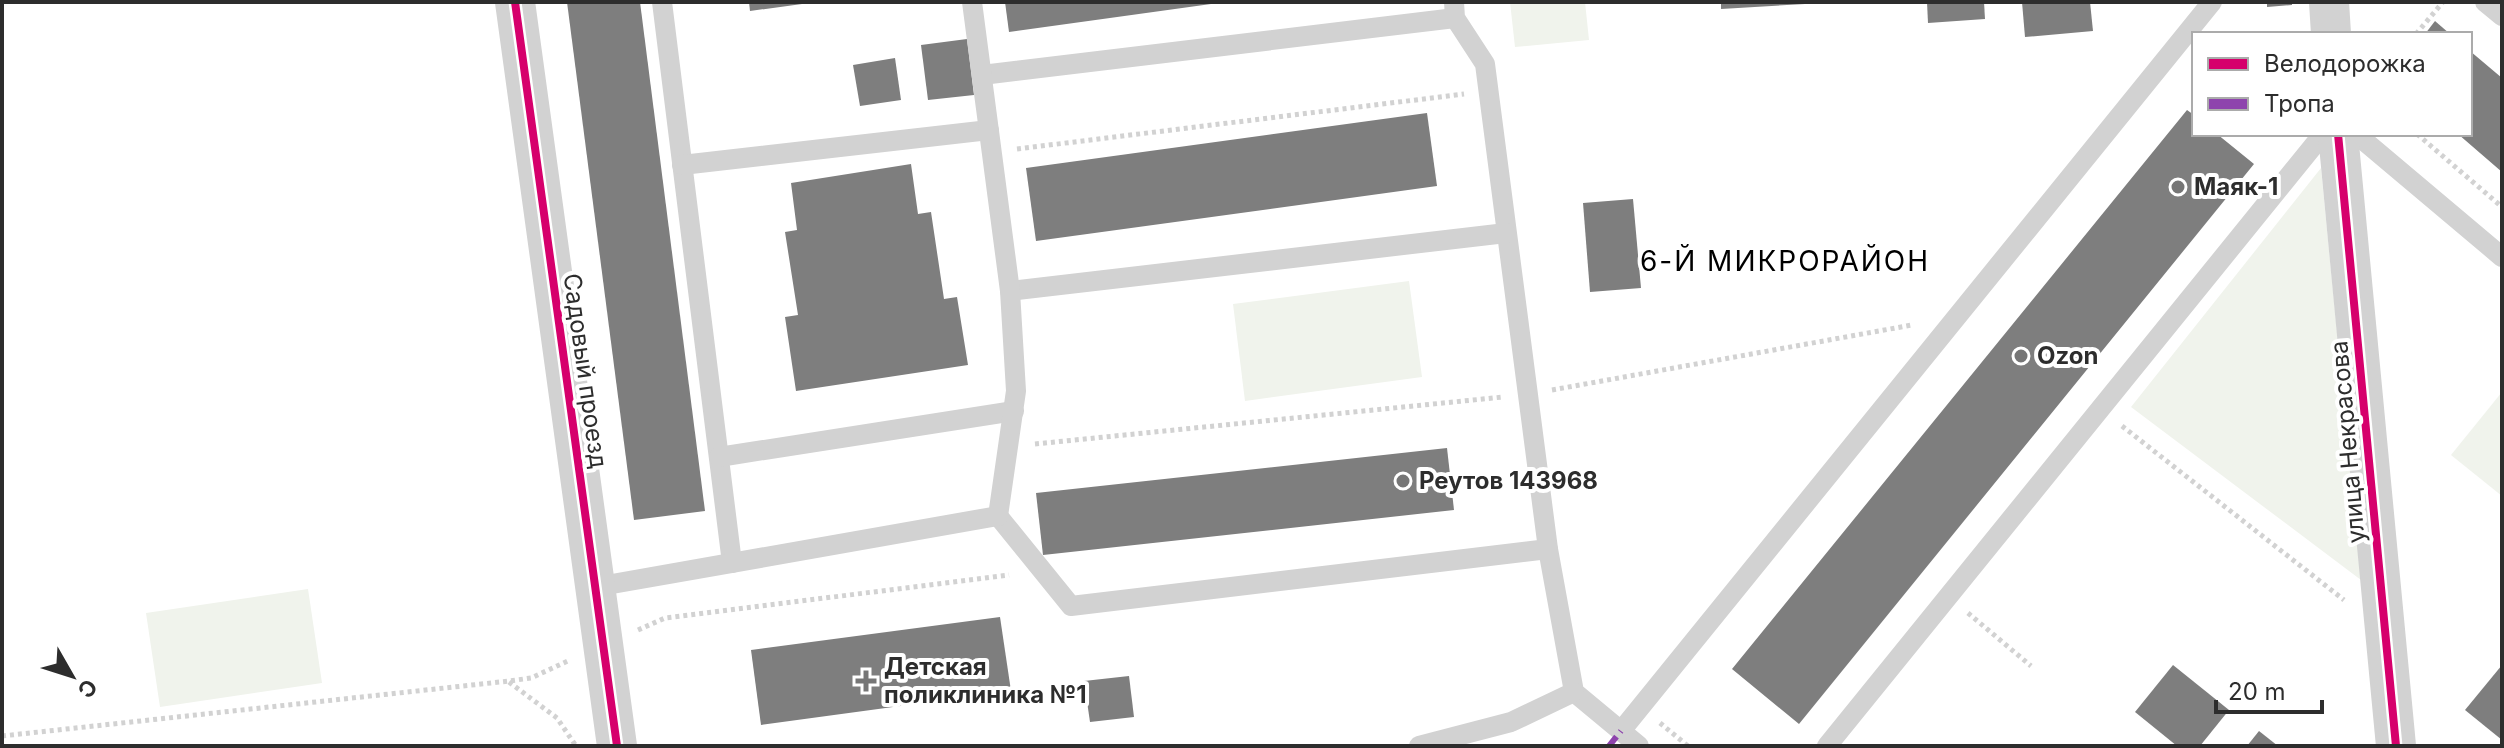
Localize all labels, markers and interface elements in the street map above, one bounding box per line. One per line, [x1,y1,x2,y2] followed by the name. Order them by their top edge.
[2192,32,2472,136] legend
[2264,49,2426,78] text: Велодорожка
[2264,89,2335,118] text: Тропа
[2194,172,2278,201] place label: Маяк-1
[2169,178,2187,196] marker: Маяк-1
[1640,243,1930,278] district label: 6-Й МИКРОРАЙОН
[557,271,614,470] street label: Садовый проезд
[2324,339,2371,545] street label: улица Некрасова
[2037,341,2098,370] place label: Ozon
[2012,347,2030,365] marker: Ozon
[1419,466,1598,495] place label: Реутов 143968
[1394,472,1412,490] marker: Реутов 143968
[32,636,112,716] north arrow
[884,652,1087,709] place label: Детская поликлиника №1
[2216,664,2322,714] scale bar
[855,670,877,692] marker: Детская поликлиника №1
[72,674,103,703] text: С
[2228,677,2286,706] text: 20 m

